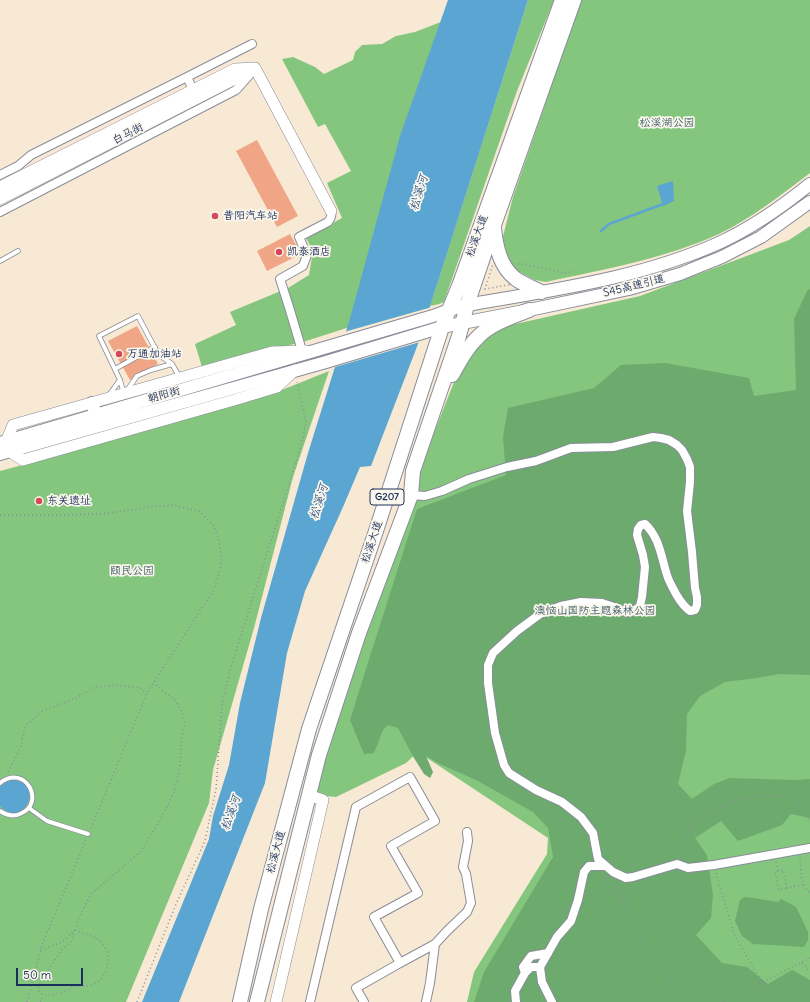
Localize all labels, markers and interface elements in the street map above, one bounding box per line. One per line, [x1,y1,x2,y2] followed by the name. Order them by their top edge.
[640,116,694,130] park label: 松溪湖公园
[110,121,146,147] street label: 白马街
[407,174,431,212] water label: 松溪河
[223,209,278,223] place label: 昔阳汽车站
[210,211,220,221] marker: 昔阳汽车站
[463,213,491,259] street label: 松溪大道
[287,245,331,259] place label: 凯泰酒店
[274,247,284,257] marker: 凯泰酒店
[602,272,666,300] street label: S45高速引道
[127,347,182,361] place label: 万通加油站
[114,349,124,359] marker: 万通加油站
[146,384,182,406] street label: 朝阳街
[307,483,331,521] water label: 松溪河
[370,489,404,505] road number: G207
[47,494,91,508] place label: 东关遗址
[34,496,44,506] marker: 东关遗址
[359,519,385,565] street label: 松溪大道
[110,564,154,578] park label: 颐民公园
[535,604,655,618] park label: 澳恼山国防主题森林公园
[218,794,244,832] water label: 松溪河
[264,829,288,875] street label: 松溪大道
[18,960,85,986] scale bar
[23,967,51,982] text: 50 m

